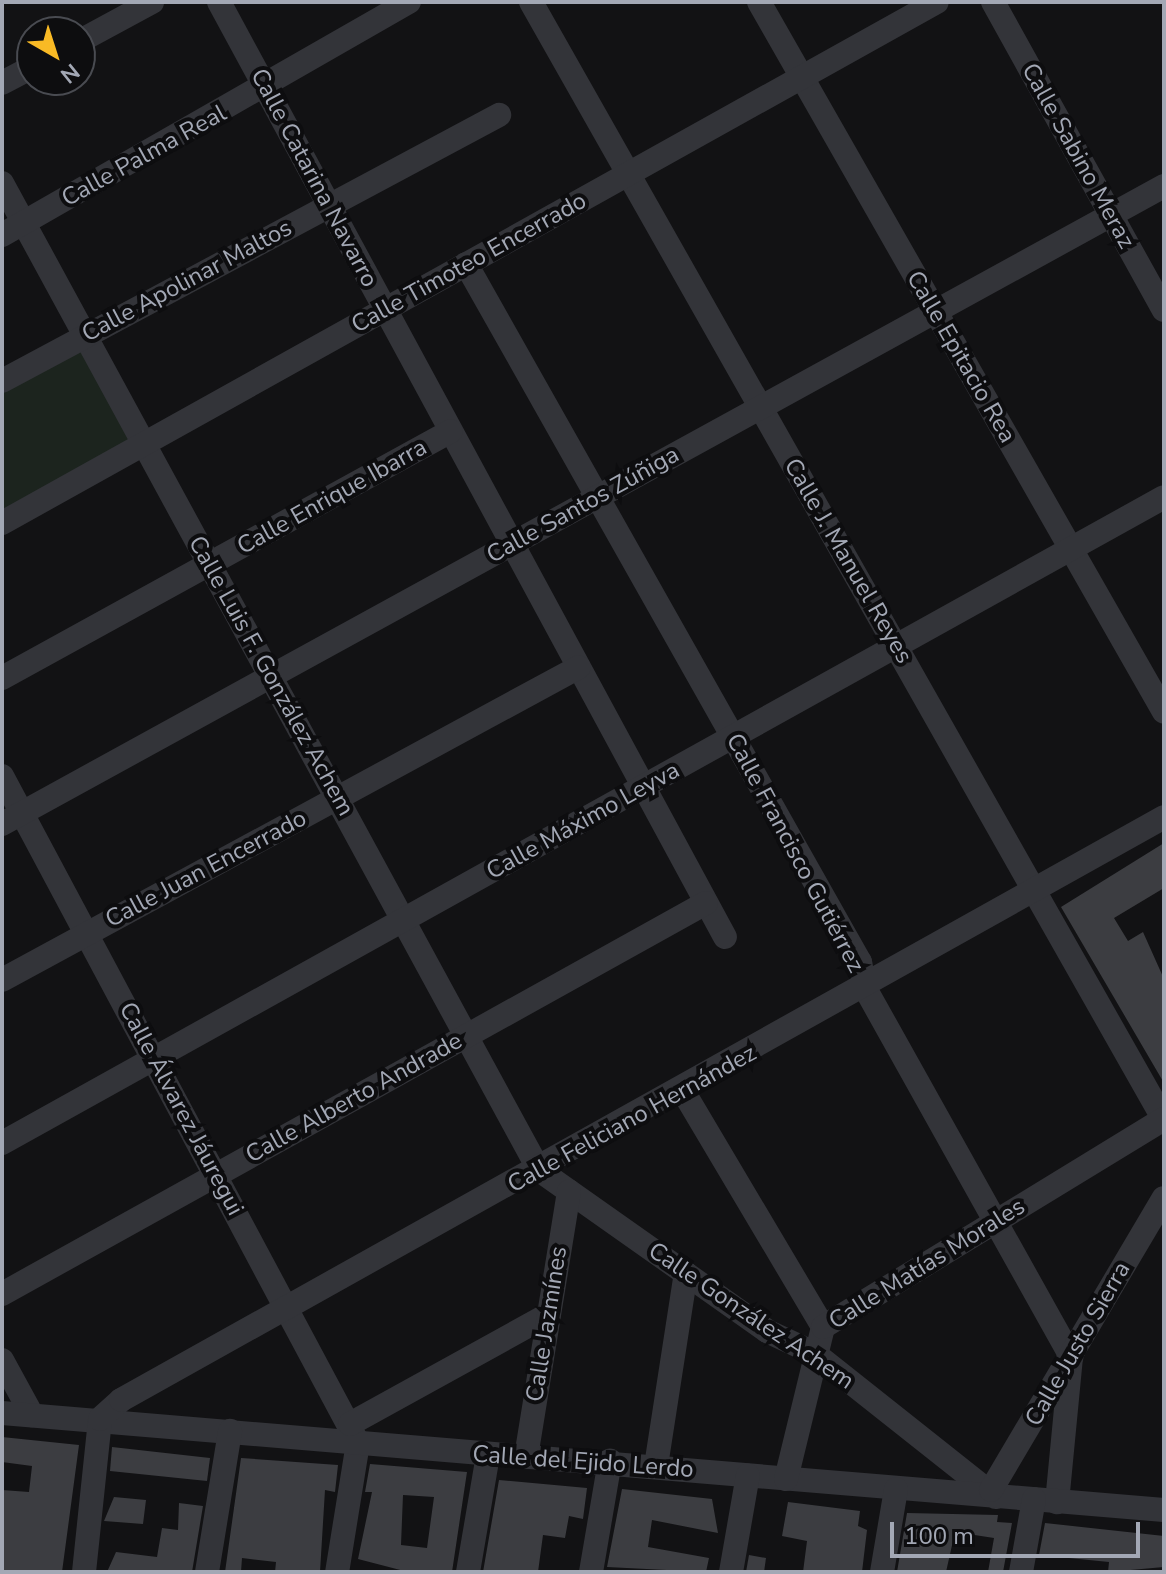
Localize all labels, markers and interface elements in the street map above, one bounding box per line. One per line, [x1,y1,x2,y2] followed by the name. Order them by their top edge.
[16,16,96,96] north arrow
[54,56,86,90] text: N
[1015,58,1141,254] street label: Calle Sabino Meraz
[244,64,384,292] street label: Calle Catarina Navarro
[57,99,231,213] street label: Calle Palma Real
[346,186,592,340] street label: Calle Timoteo Encerrado
[77,213,297,349] street label: Calle Apolinar Maltos
[900,266,1022,448] street label: Calle Epitacio Rea
[232,433,432,561] street label: Calle Enrique Ibarra
[482,440,684,570] street label: Calle Santos Zúñiga
[778,453,918,669] street label: Calle J. Manuel Reyes
[182,531,360,821] street label: Calle Luis F. González Achem
[720,729,870,977] street label: Calle Francisco Gutiérrez
[482,756,684,886] street label: Calle Máximo Leyva
[101,804,311,934] street label: Calle Juan Encerrado
[113,997,249,1221] street label: Calle Álvarez Jáuregui
[241,1027,467,1169] street label: Calle Alberto Andrade
[503,1039,761,1199] street label: Calle Feliciano Hernández
[824,1192,1030,1336] street label: Calle Matías Morales
[643,1236,859,1396] street label: Calle González Achem
[520,1244,574,1404] street label: Calle Jazmínes
[1019,1257,1137,1431] street label: Calle Justo Sierra
[471,1440,695,1484] street label: Calle del Ejido Lerdo
[894,1506,1144,1556] scale bar
[904,1520,974,1552] text: 100 m

